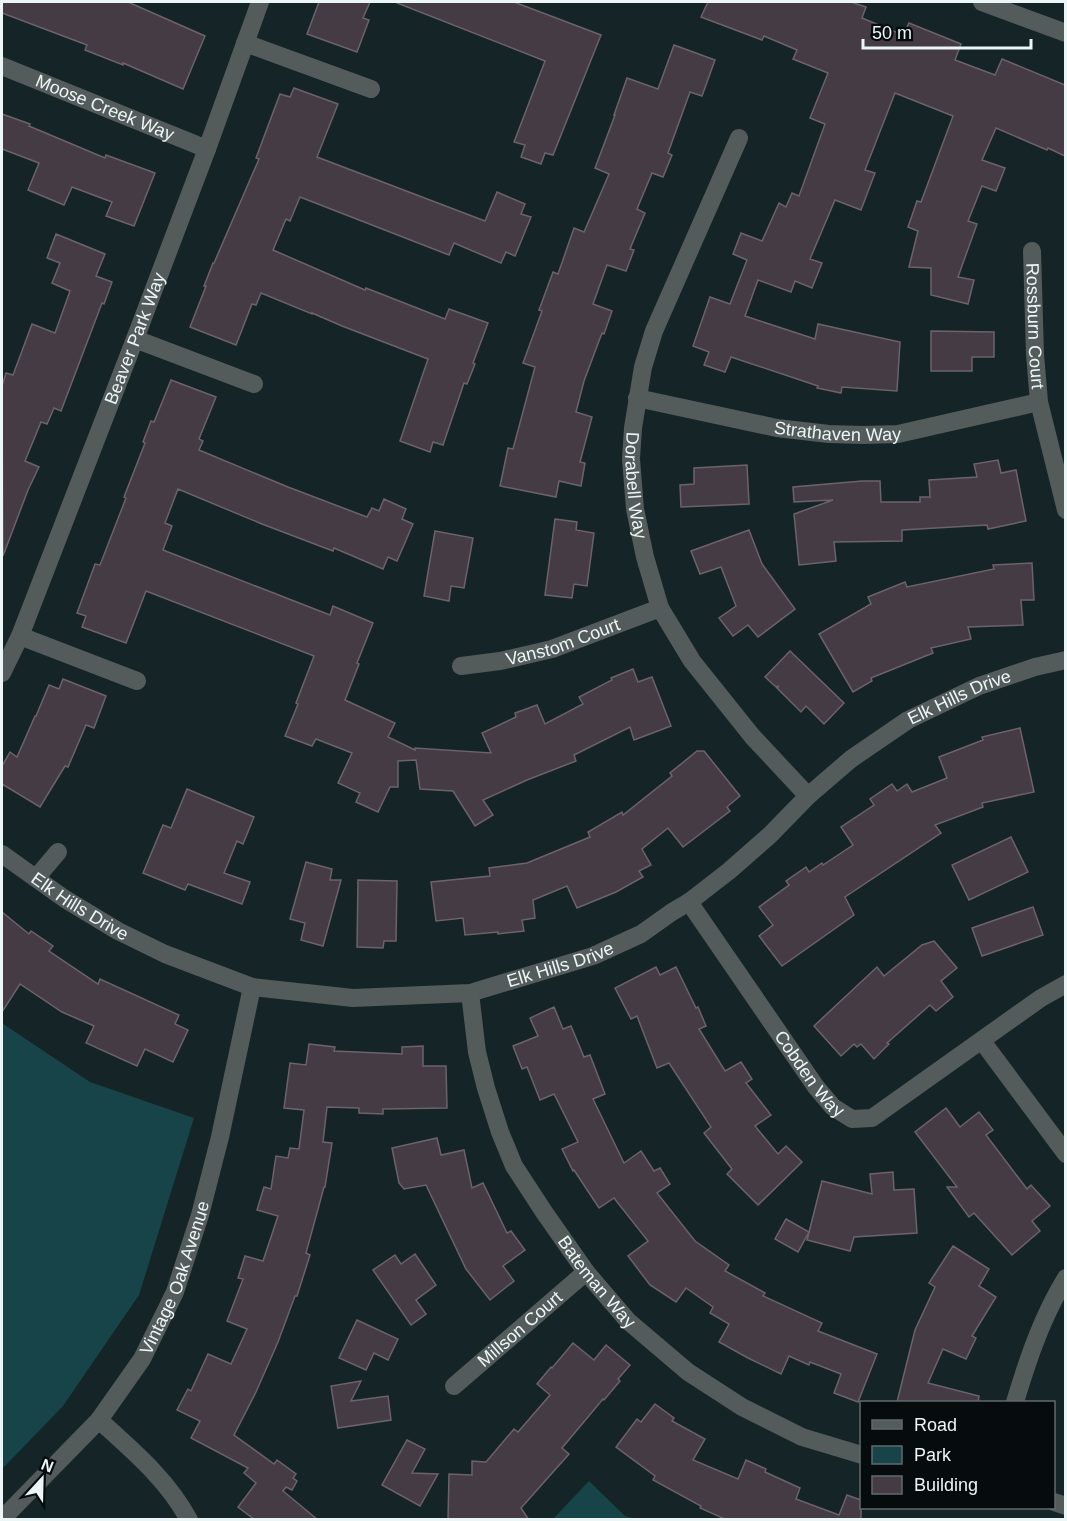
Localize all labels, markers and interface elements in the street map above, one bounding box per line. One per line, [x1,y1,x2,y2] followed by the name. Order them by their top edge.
[863,12,1031,50] scale bar
[872,23,912,43] text: 50 m
[33,71,177,145] street label: Moose Creek Way
[1022,263,1048,390] street label: Rossburn Court
[101,270,169,407] street label: Beaver Park Way
[773,418,901,445] street label: Strathaven Way
[621,431,651,541] street label: Dorabell Way
[504,614,623,669] street label: Vanstom Court
[904,666,1013,729] street label: Elk Hills Drive
[27,868,132,944] street label: Elk Hills Drive
[505,938,617,991] street label: Elk Hills Drive
[770,1027,848,1121] street label: Cobden Way
[136,1199,213,1358] street label: Vintage Oak Avenue
[554,1232,639,1333] street label: Bateman Way
[474,1287,566,1371] street label: Millson Court
[860,1401,1055,1509] legend
[914,1415,957,1435] text: Road
[914,1445,952,1465] text: Park
[12,1449,72,1509] north arrow
[39,1456,56,1476] text: N
[914,1475,978,1495] text: Building

